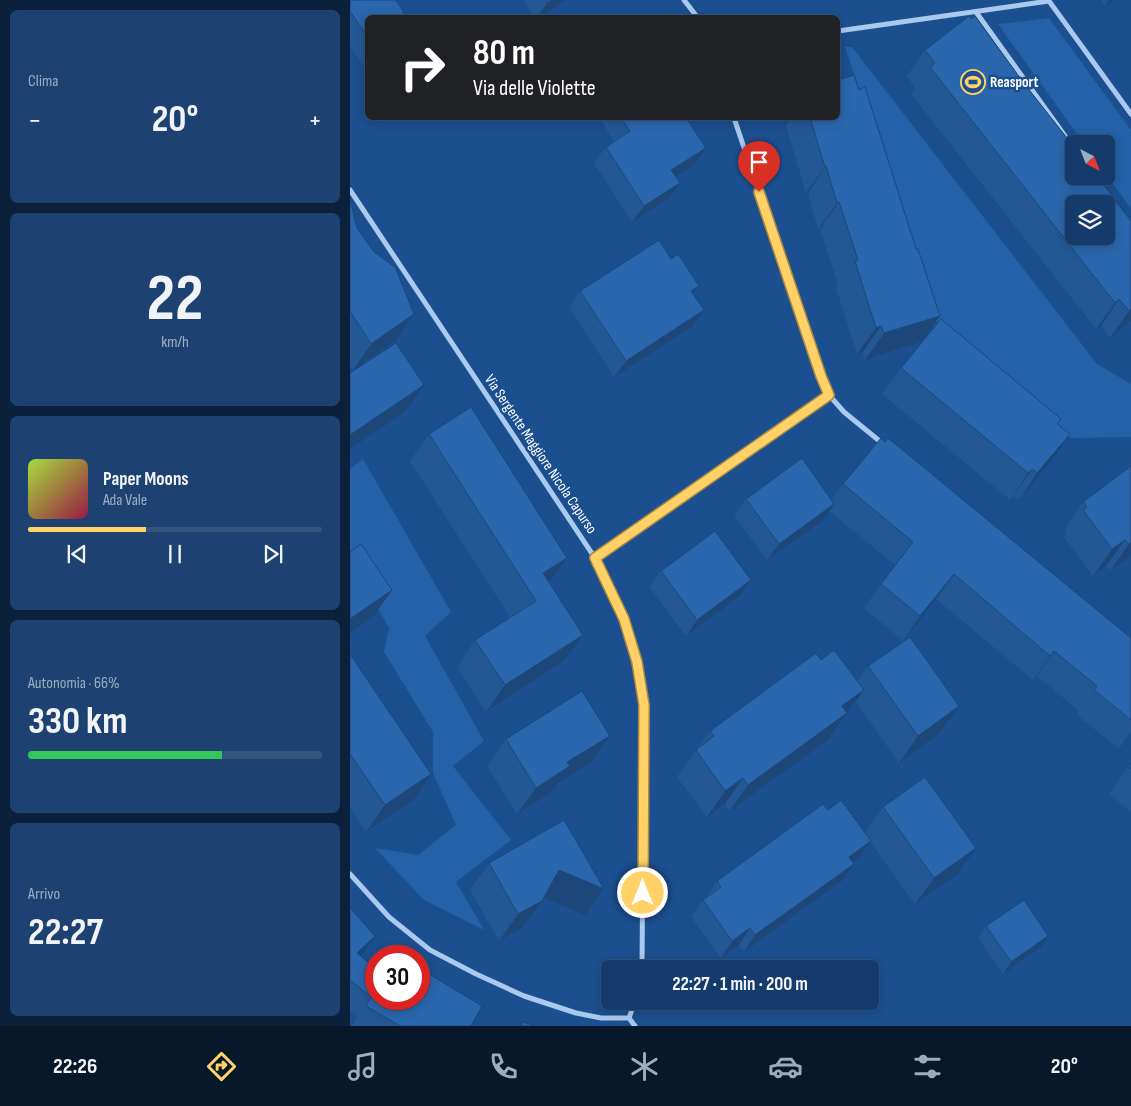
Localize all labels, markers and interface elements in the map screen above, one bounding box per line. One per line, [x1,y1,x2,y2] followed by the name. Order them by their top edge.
[473,32,535,75] text: 80 m
[390,35,455,100] icon: right
[960,69,986,95] sports icon: Reasport
[28,72,58,91] text: Clima
[990,73,1038,92] place label: Reasport
[473,75,596,102] text: Via delle Violette
[152,97,198,142] text: 20°
[28,104,42,137] text: −
[308,104,322,137] text: +
[1065,135,1115,185] north arrow
[1065,135,1115,245] map controls
[738,141,780,192] pin
[745,148,773,176] icon: arrive
[1065,195,1115,245] button: layers
[147,261,203,339] text: 22
[161,333,189,352] text: km/h
[480,371,601,538] street label: Via Sergente Maggiore Nicola Capurso
[103,468,189,491] text: Paper Moons
[103,491,147,510] text: Ada Vale
[63,540,91,568] icon: previous
[161,540,189,568] icon: pause
[259,540,287,568] icon: next
[28,674,120,693] text: Autonomia · 66%
[28,699,127,744] text: 330 km
[616,866,668,918] position arrow
[28,885,60,904] text: Arrivo
[28,910,103,955] text: 22:27
[365,945,430,1010] speed limit sign: 30
[672,973,808,996] text: 22:27 · 1 min · 200 m
[204,1049,239,1084] icon: directions
[345,1049,380,1084] icon: music
[486,1049,521,1084] icon: phone
[627,1049,662,1084] icon: climate
[768,1049,803,1084] icon: car
[910,1049,945,1084] icon: filters
[53,1053,97,1080] text: 22:26
[1051,1053,1078,1080] text: 20°

